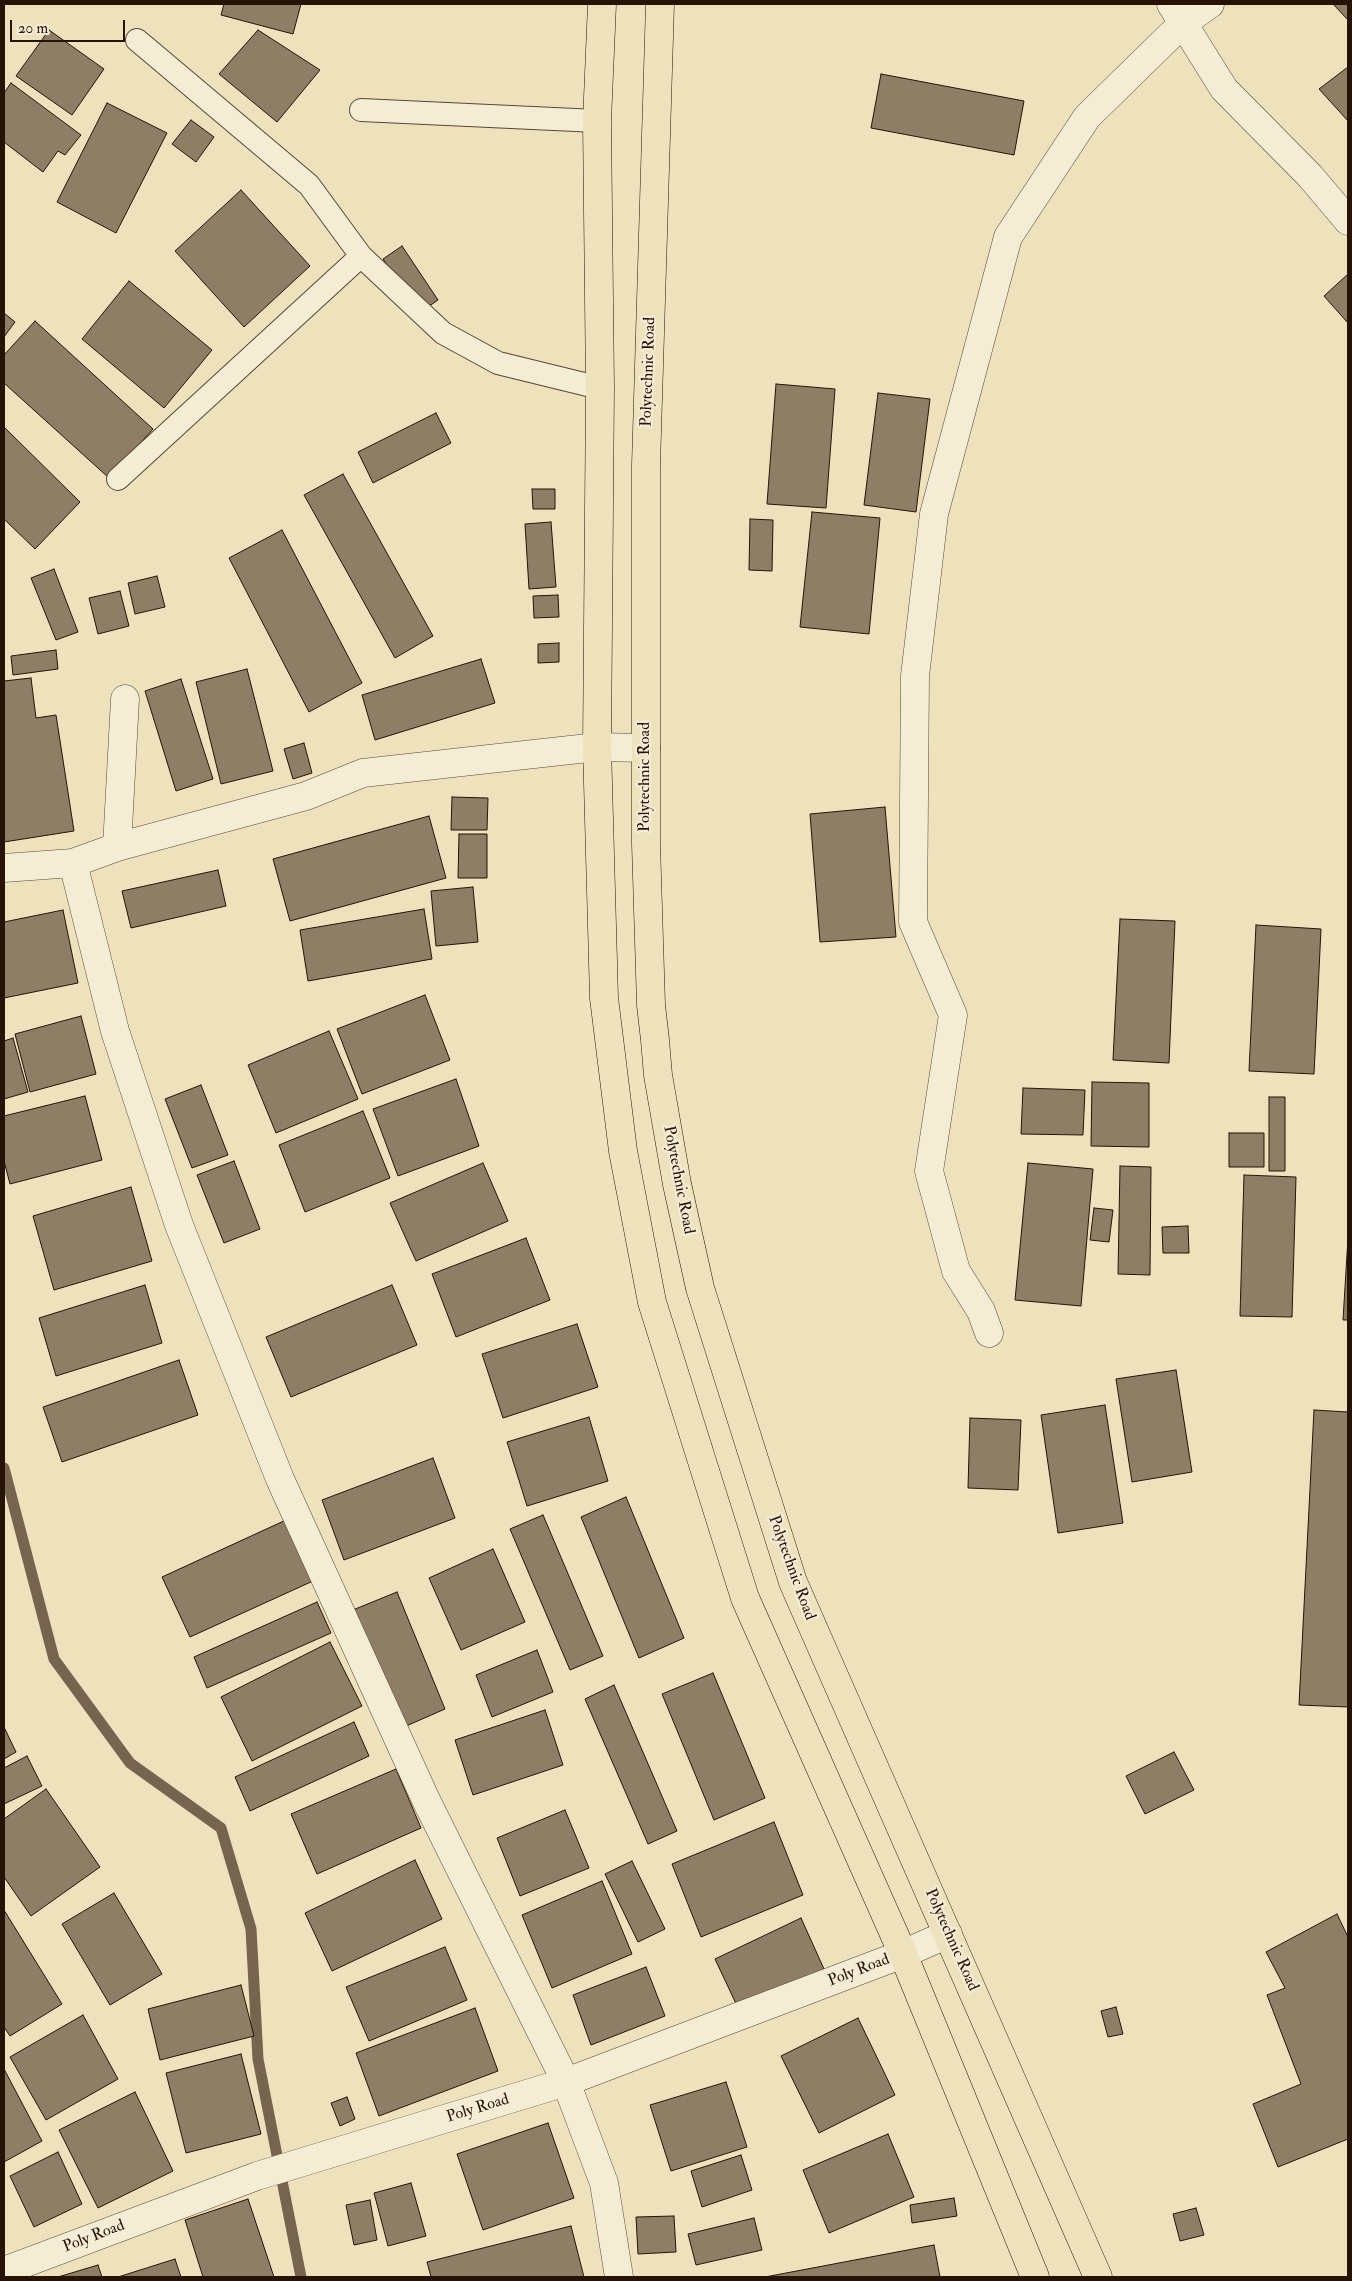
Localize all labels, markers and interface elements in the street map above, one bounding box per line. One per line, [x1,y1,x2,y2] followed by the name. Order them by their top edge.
[12,10,128,42] scale bar
[18,19,48,38] text: 20 m
[637,317,661,427] street label: Polytechnic Road
[636,722,656,832] street label: Polytechnic Road
[658,1124,698,1236] street label: Polytechnic Road
[763,1513,819,1623] street label: Polytechnic Road
[920,1886,982,1994] street label: Polytechnic Road
[825,1950,893,1992] street label: Poly Road
[444,2090,512,2128] street label: Poly Road
[60,2216,128,2258] street label: Poly Road

